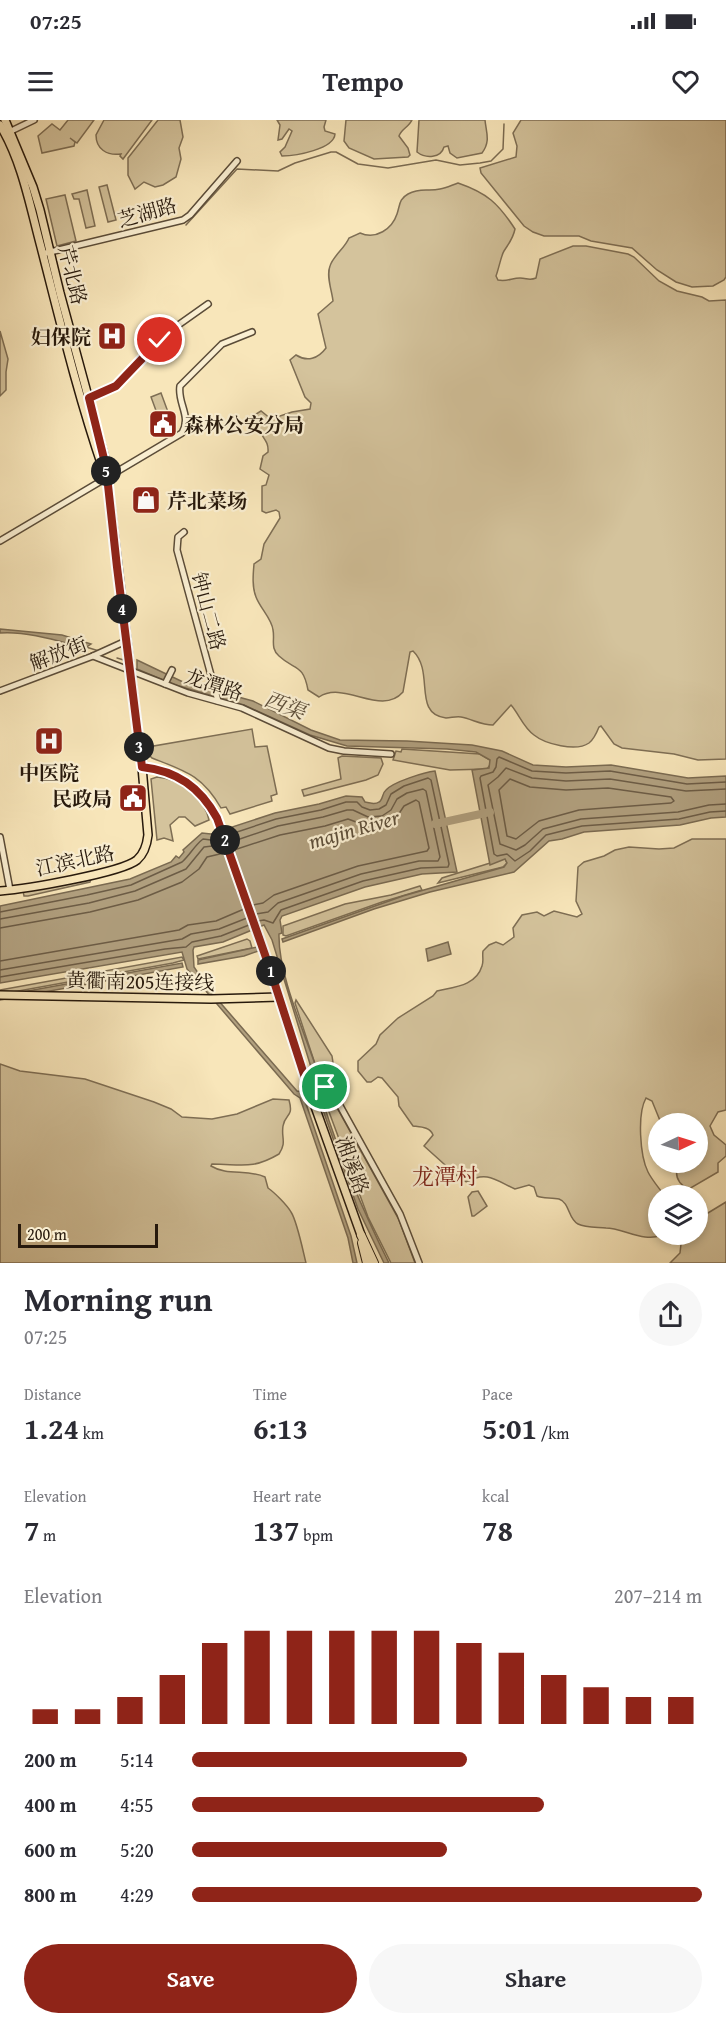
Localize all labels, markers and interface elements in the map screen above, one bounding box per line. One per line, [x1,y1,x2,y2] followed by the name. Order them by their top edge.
[30,5,82,37] text: 07:25
[323,61,404,101] text: Tempo
[24,65,57,98] icon: menu
[669,65,702,98] icon: heart
[114,190,180,234] street label: 芝湖路
[52,242,94,308] street label: 芹北路
[134,314,185,365] pin
[96,320,128,352] hospital icon: 妇保院
[31,322,91,351] place label: 妇保院
[143,323,176,356] icon: check
[147,408,179,440] public building icon: 森林公安分局
[184,410,304,439] place label: 森林公安分局
[91,456,121,486] pin: 5
[102,459,110,483] text: 5
[130,484,162,516] shop icon: 芹北菜场
[167,486,247,515] place label: 芹北菜场
[185,569,233,653] street label: 钟山二路
[107,594,137,624] pin: 4
[118,597,126,621] text: 4
[25,629,91,677] street label: 解放街
[181,661,247,707] street label: 龙潭路
[260,683,313,728] water label: 西渠
[33,725,65,757] hospital icon: 中医院
[124,732,154,762] pin: 3
[135,735,143,759] text: 3
[19,758,79,787] place label: 中医院
[117,782,149,814] public building icon: 民政局
[52,784,112,813] place label: 民政局
[305,801,404,857] water label: majin River
[210,825,240,855] pin: 2
[221,828,229,852] text: 2
[33,838,117,882] street label: 江滨北路
[256,956,286,986] pin: 1
[267,959,275,983] text: 1
[65,965,215,997] street label: 黄衢南205连接线
[299,1061,350,1112] pin
[308,1070,341,1103] icon: arrive
[648,1113,708,1173] north arrow
[648,1113,708,1245] map controls
[329,1132,377,1198] street label: 湘溪路
[412,1160,478,1192] district label: 龙潭村
[648,1185,708,1245] button: layers
[18,1221,158,1248] scale bar
[27,1222,67,1246] text: 200 m
[24,1275,213,1323] text: Morning run
[639,1283,702,1346] button: share
[24,1322,67,1351] text: 07:25
[24,1382,81,1406] text: Distance
[253,1382,287,1406] text: Time
[482,1382,513,1406] text: Pace
[24,1406,79,1450] text: 1.24
[253,1406,308,1450] text: 6:13
[482,1406,537,1450] text: 5:01
[79,1421,104,1445] text: km
[537,1421,569,1445] text: /km
[24,1484,87,1508] text: Elevation
[253,1484,322,1508] text: Heart rate
[482,1484,509,1508] text: kcal
[24,1508,40,1552] text: 7
[253,1508,300,1552] text: 137
[482,1508,513,1552] text: 78
[40,1523,56,1547] text: m
[300,1523,333,1547] text: bpm
[24,1581,102,1610] text: Elevation
[614,1581,702,1610] text: 207–214 m
[24,1745,77,1774] text: 200 m
[120,1745,154,1774] text: 5:14
[24,1790,77,1819] text: 400 m
[120,1790,154,1819] text: 4:55
[24,1835,77,1864] text: 600 m
[120,1835,154,1864] text: 5:20
[24,1880,77,1909] text: 800 m
[120,1880,154,1909] text: 4:29
[24,1944,357,2013] button: Save
[369,1944,702,2013] button: Share

